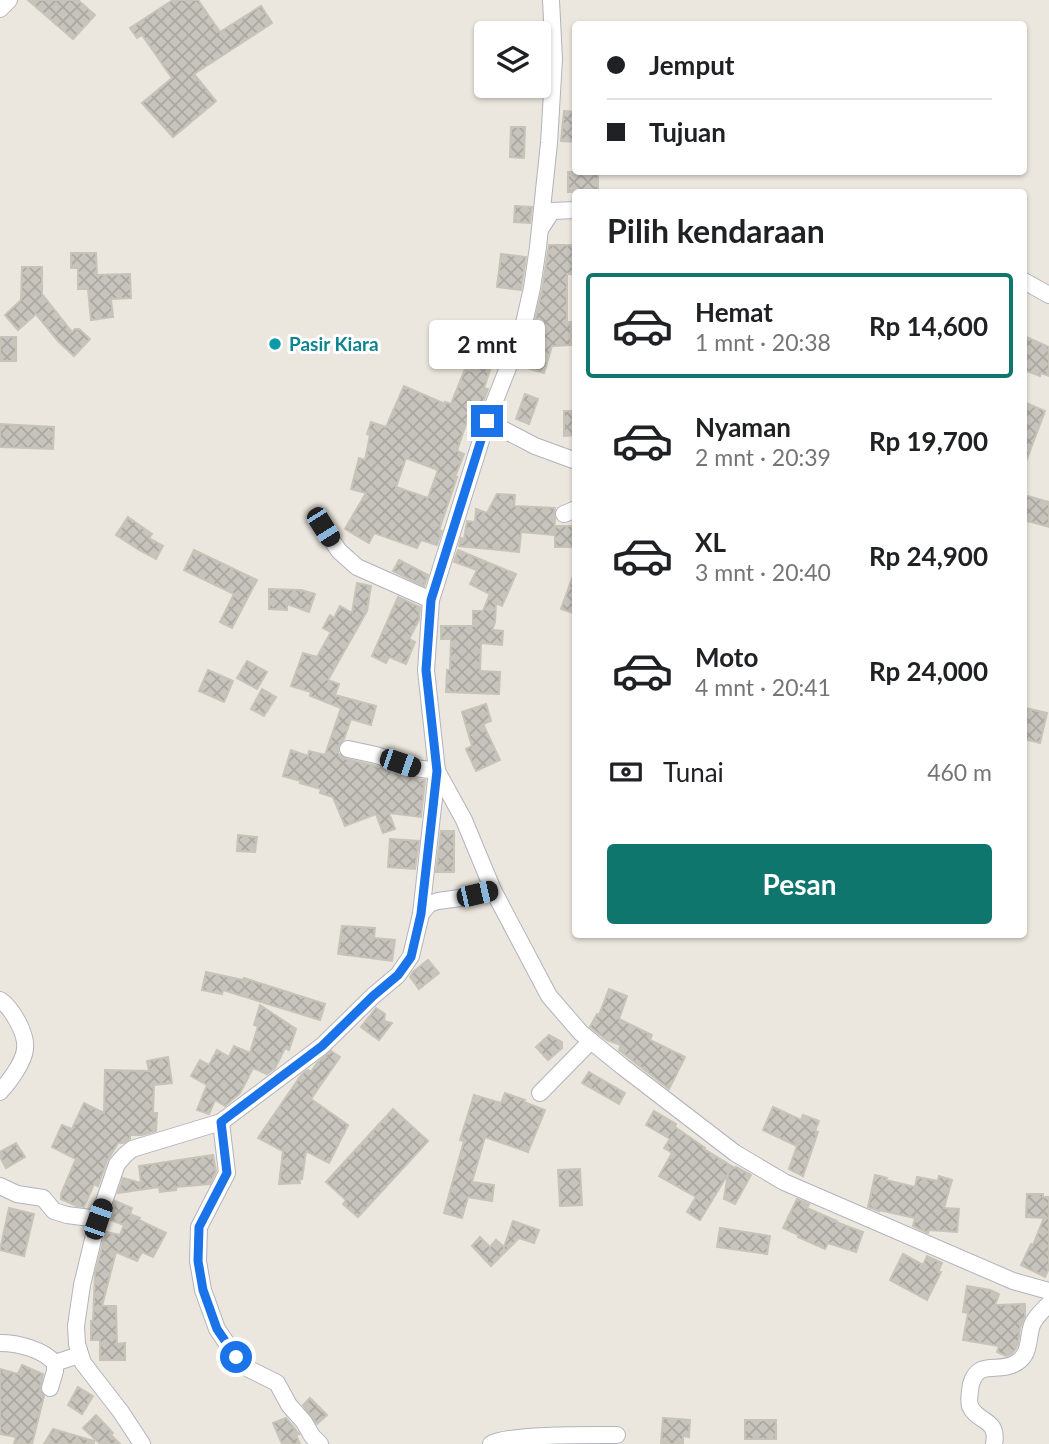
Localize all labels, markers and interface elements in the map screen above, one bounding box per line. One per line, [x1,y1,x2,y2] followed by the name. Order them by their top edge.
[474,21,551,98] map controls
[474,21,551,98] button: layers
[649,49,735,81] text: Jemput
[649,116,726,148] text: Tujuan
[607,211,825,250] text: Pilih kendaraan
[611,294,674,357] icon: car
[695,296,773,328] text: Hemat
[869,310,988,342] text: Rp 14,600
[429,320,545,368] callout: 2 mnt
[695,328,831,356] text: 1 mnt · 20:38
[457,330,517,358] text: 2 mnt
[289,332,379,355] place label: Pasir Kiara
[267,336,283,352] marker: Pasir Kiara
[471,405,503,437] route end
[611,409,674,472] icon: car
[695,411,791,443] text: Nyaman
[869,425,988,457] text: Rp 19,700
[695,443,831,471] text: 2 mnt · 20:39
[303,504,344,550] car
[611,524,674,587] icon: car
[695,526,726,558] text: XL
[869,540,988,572] text: Rp 24,900
[695,558,831,586] text: 3 mnt · 20:40
[611,639,674,702] icon: car
[695,641,758,673] text: Moto
[869,655,988,687] text: Rp 24,000
[695,673,831,701] text: 4 mnt · 20:41
[377,746,424,780] car
[607,753,645,791] icon: cash
[663,756,724,788] text: Tunai
[927,758,992,786] text: 460 m
[607,844,992,924] button: Pesan
[455,879,500,909] car
[82,1196,115,1242] car
[220,1341,252,1373] route start

